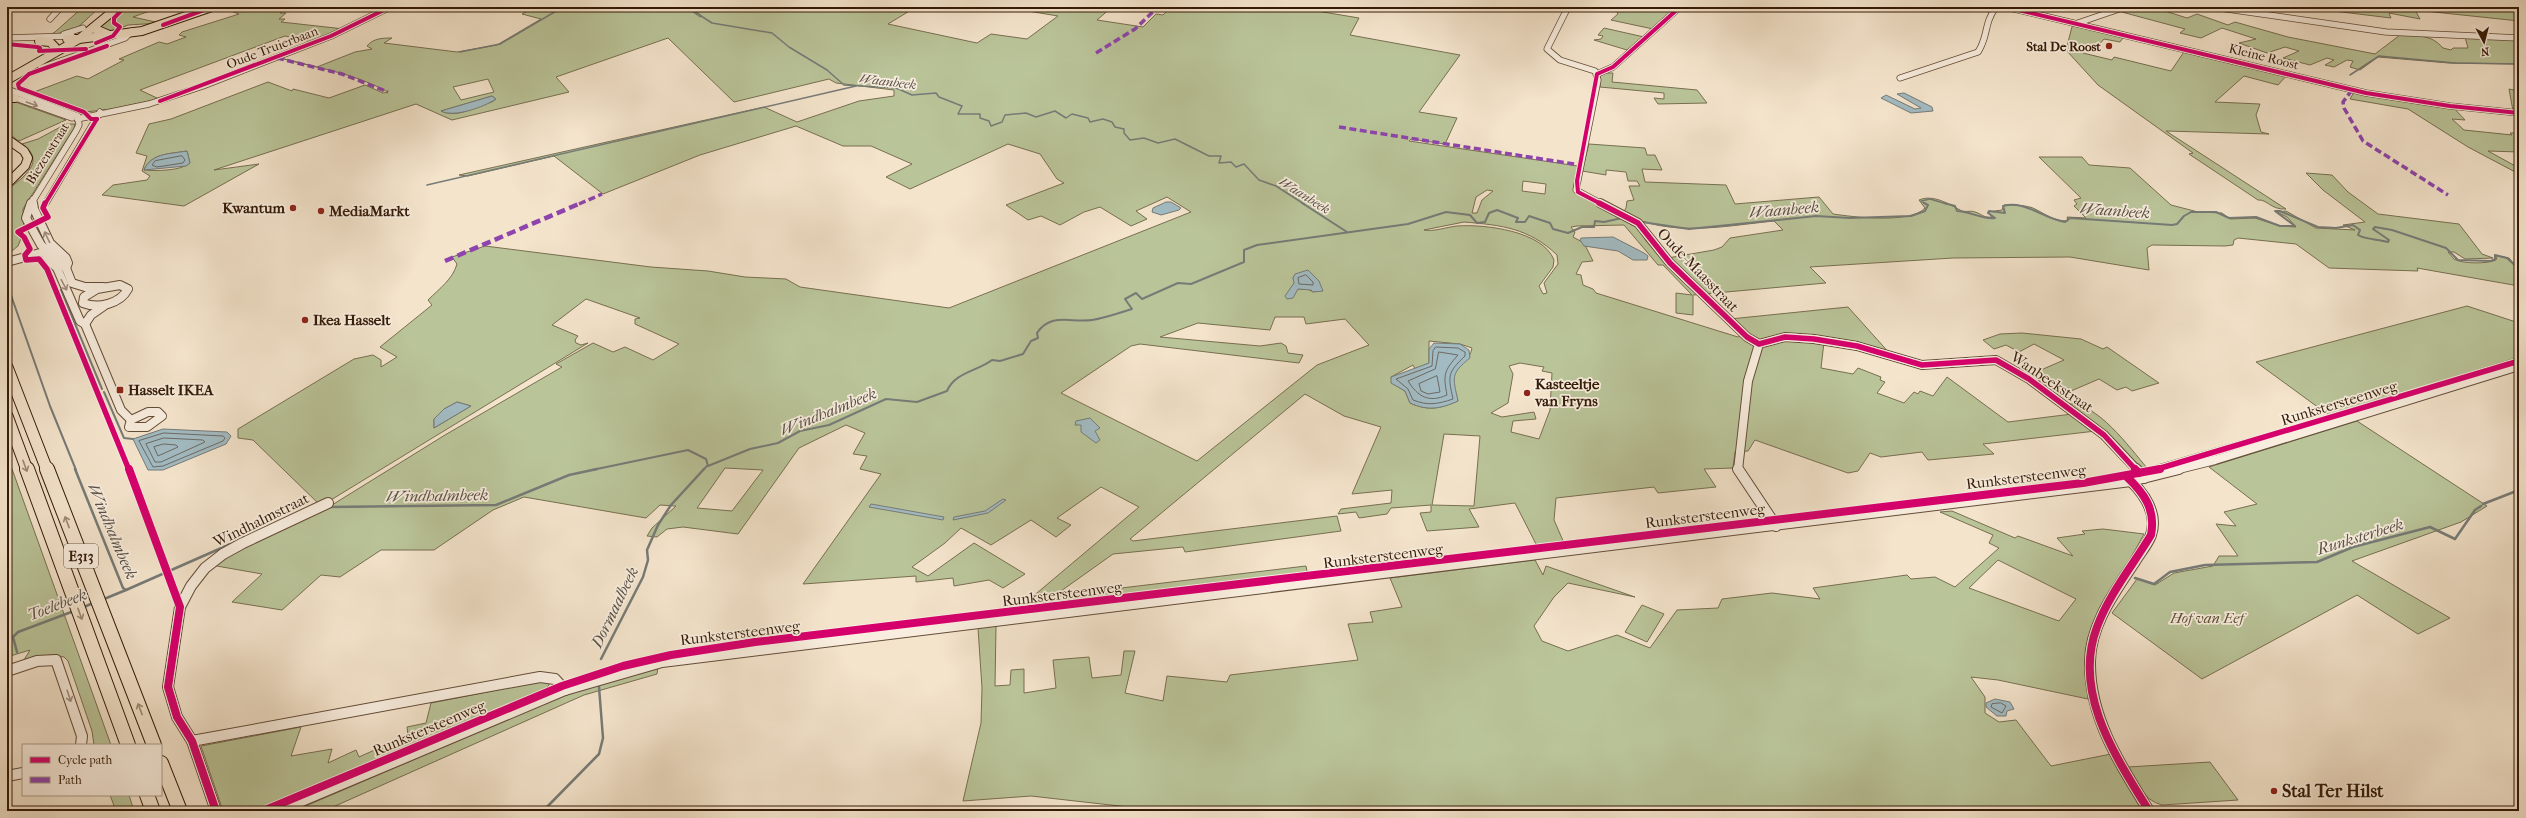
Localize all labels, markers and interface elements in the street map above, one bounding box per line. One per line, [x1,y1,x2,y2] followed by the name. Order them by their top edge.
[2464,22,2504,62] north arrow
[224,23,320,72] street label: Oude Truierbaan
[2026,39,2101,54] place label: Stal De Roost
[2104,41,2114,51] marker: Stal De Roost
[2227,41,2301,73] street label: Kleine Roost
[2480,44,2490,58] text: N
[859,71,917,92] water label: Waanbeek
[25,101,37,109] one-way arrow
[23,119,73,187] street label: Biezenstraat
[1277,174,1333,217] water label: Waanbeek
[1748,197,1820,222] water label: Waanbeek
[222,199,286,217] place label: Kwantum
[2079,199,2151,222] water label: Waanbeek
[328,202,410,220] place label: MediaMarkt
[288,203,298,213] marker: Kwantum
[316,206,326,216] marker: MediaMarkt
[1654,224,1743,316] street label: Oude-Maasstraat
[43,231,50,243] one-way arrow
[61,278,69,290] one-way arrow
[313,311,391,329] place label: Ikea Hasselt
[300,315,310,325] marker: Ikea Hasselt
[2006,347,2097,417] street label: Wanbeekstraat
[1534,375,1600,410] place label: Kasteeltje van Fryns
[2279,376,2400,429] street label: Runkstersteenweg
[128,381,215,399] place label: Hasselt IKEA
[777,383,879,439] water label: Windhalmbeek
[115,385,125,395] marker: Hasselt IKEA
[1522,388,1532,398] marker: Kasteeltje van Fryns
[22,460,30,472] one-way arrow
[1965,461,2088,493] street label: Runkstersteenweg
[84,480,141,582] water label: Windhalmbeek
[386,485,488,506] water label: Windhalmbeek
[209,489,312,551] street label: Windhalmstraat
[1644,500,1767,532] street label: Runkstersteenweg
[2314,514,2406,559] water label: Runksterbeek
[63,517,71,529] one-way arrow
[1322,540,1445,572] street label: Runkstersteenweg
[64,544,98,568] road number: E313
[586,564,642,652] water label: Dormaalbeek
[1001,578,1124,610] street label: Runkstersteenweg
[25,585,89,624] water label: Toelebeek
[76,608,84,620] one-way arrow
[2169,609,2247,627] park label: Hof van Eef
[679,617,802,649] street label: Runkstersteenweg
[66,690,74,702] one-way arrow
[370,696,489,760] street label: Runkstersteenweg
[135,703,143,715] one-way arrow
[22,744,162,796] legend
[58,753,113,767] text: Cycle path
[58,773,82,787] text: Path
[2282,781,2384,802] place label: Stal Ter Hilst
[2269,786,2279,796] marker: Stal Ter Hilst

